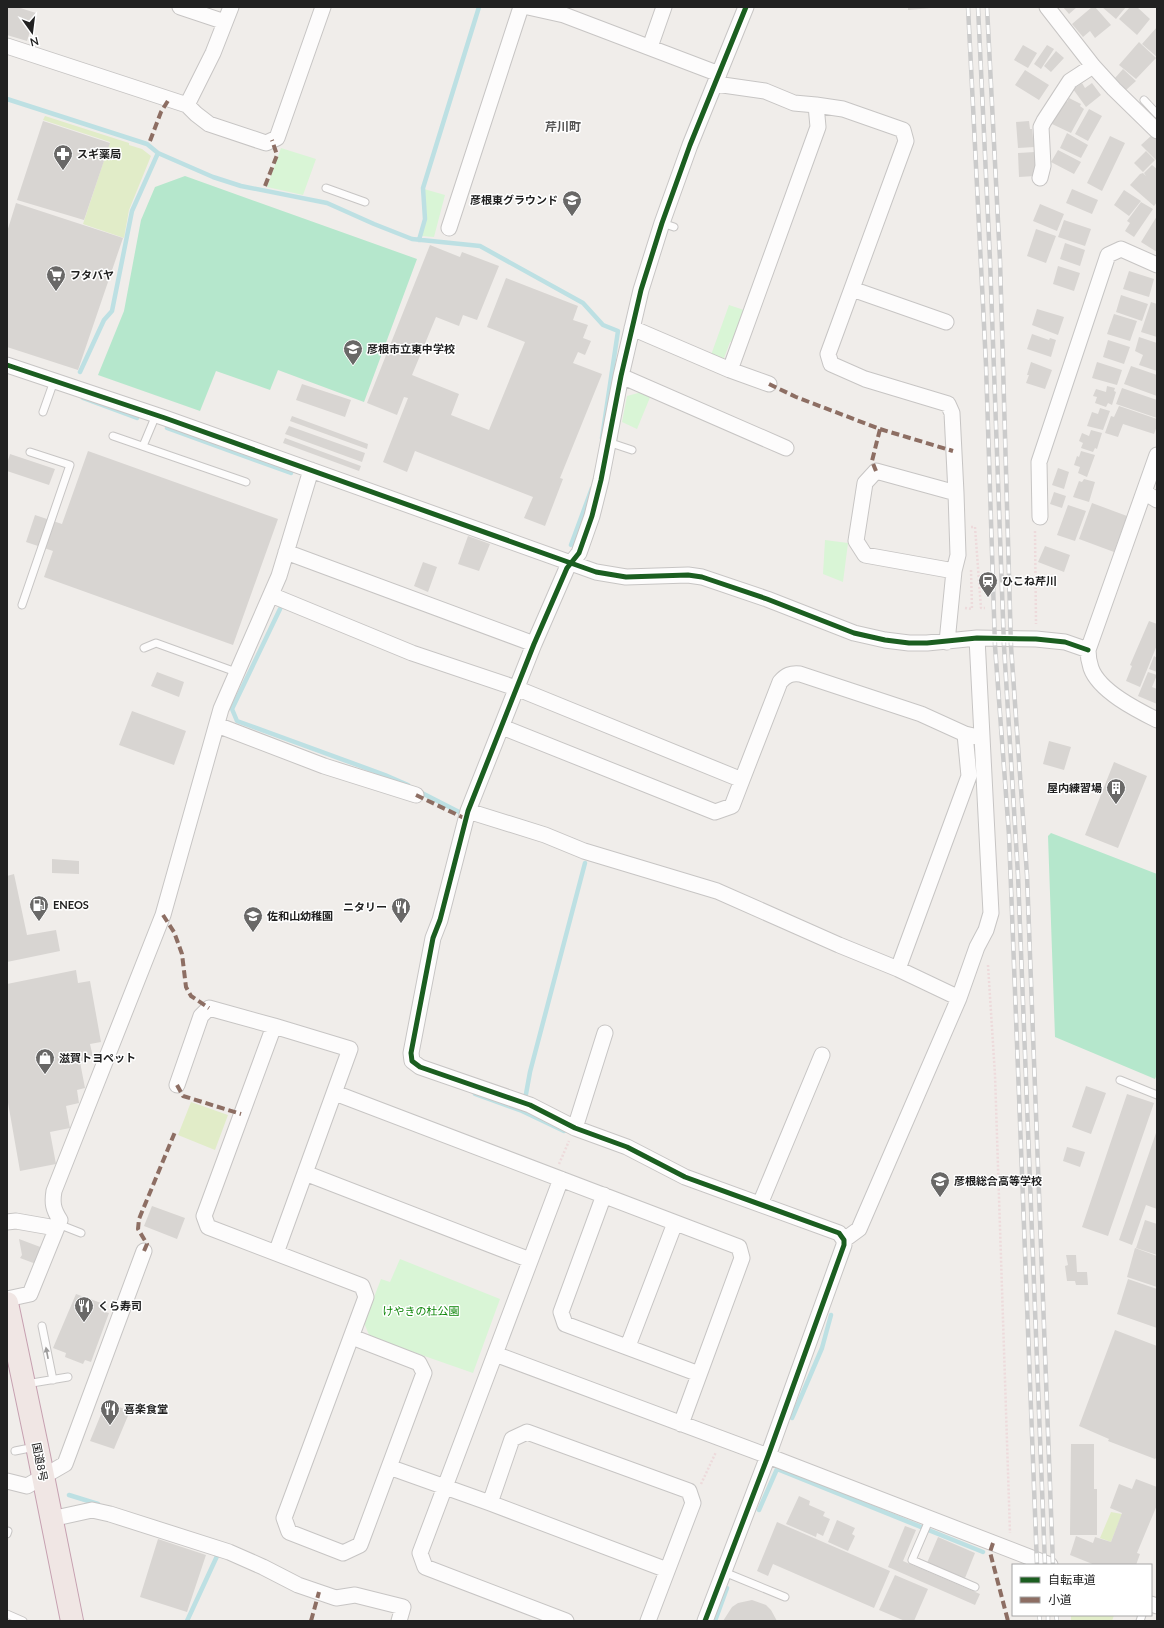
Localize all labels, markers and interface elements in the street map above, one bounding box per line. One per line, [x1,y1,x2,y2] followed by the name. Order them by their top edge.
[12,12,52,52] north arrow
[29,35,40,50] text: N
[545,119,581,134] district label: 芹川町
[52,143,74,171] pharmacy icon: スギ薬局
[77,147,121,160] place label: スギ薬局
[561,189,583,217] school or university icon: 彦根東グラウンド
[470,193,558,206] place label: 彦根東グラウンド
[45,264,67,292] supermarket icon: フタバヤ
[70,268,114,281] place label: フタバヤ
[342,338,364,366] school or university icon: 彦根市立東中学校
[367,342,455,355] place label: 彦根市立東中学校
[977,570,999,598] station icon: ひこね芹川
[1002,574,1057,587] place label: ひこね芹川
[1105,777,1127,805] building icon: 屋内練習場
[1047,781,1102,794] place label: 屋内練習場
[28,894,50,922] fuel station icon: ENEOS
[390,896,412,924] restaurant icon: ニタリー
[53,898,89,911] place label: ENEOS
[343,900,387,913] place label: ニタリー
[242,905,264,933] school or university icon: 佐和山幼稚園
[267,909,333,922] place label: 佐和山幼稚園
[34,1047,56,1075] shop icon: 滋賀トヨペット
[59,1051,136,1064] place label: 滋賀トヨペット
[929,1170,951,1198] school or university icon: 彦根総合高等学校
[954,1174,1042,1187] place label: 彦根総合高等学校
[73,1295,95,1323] restaurant icon: くら寿司
[98,1299,142,1312] place label: くら寿司
[383,1304,460,1317] park label: けやきの杜公園
[44,1347,50,1359] one-way arrow
[99,1398,121,1426] restaurant icon: 喜楽食堂
[124,1402,168,1415] place label: 喜楽食堂
[30,1441,51,1482] street label: 国道8号
[1012,1564,1152,1616] legend
[1048,1572,1096,1587] text: 自転車道
[1048,1592,1072,1607] text: 小道

